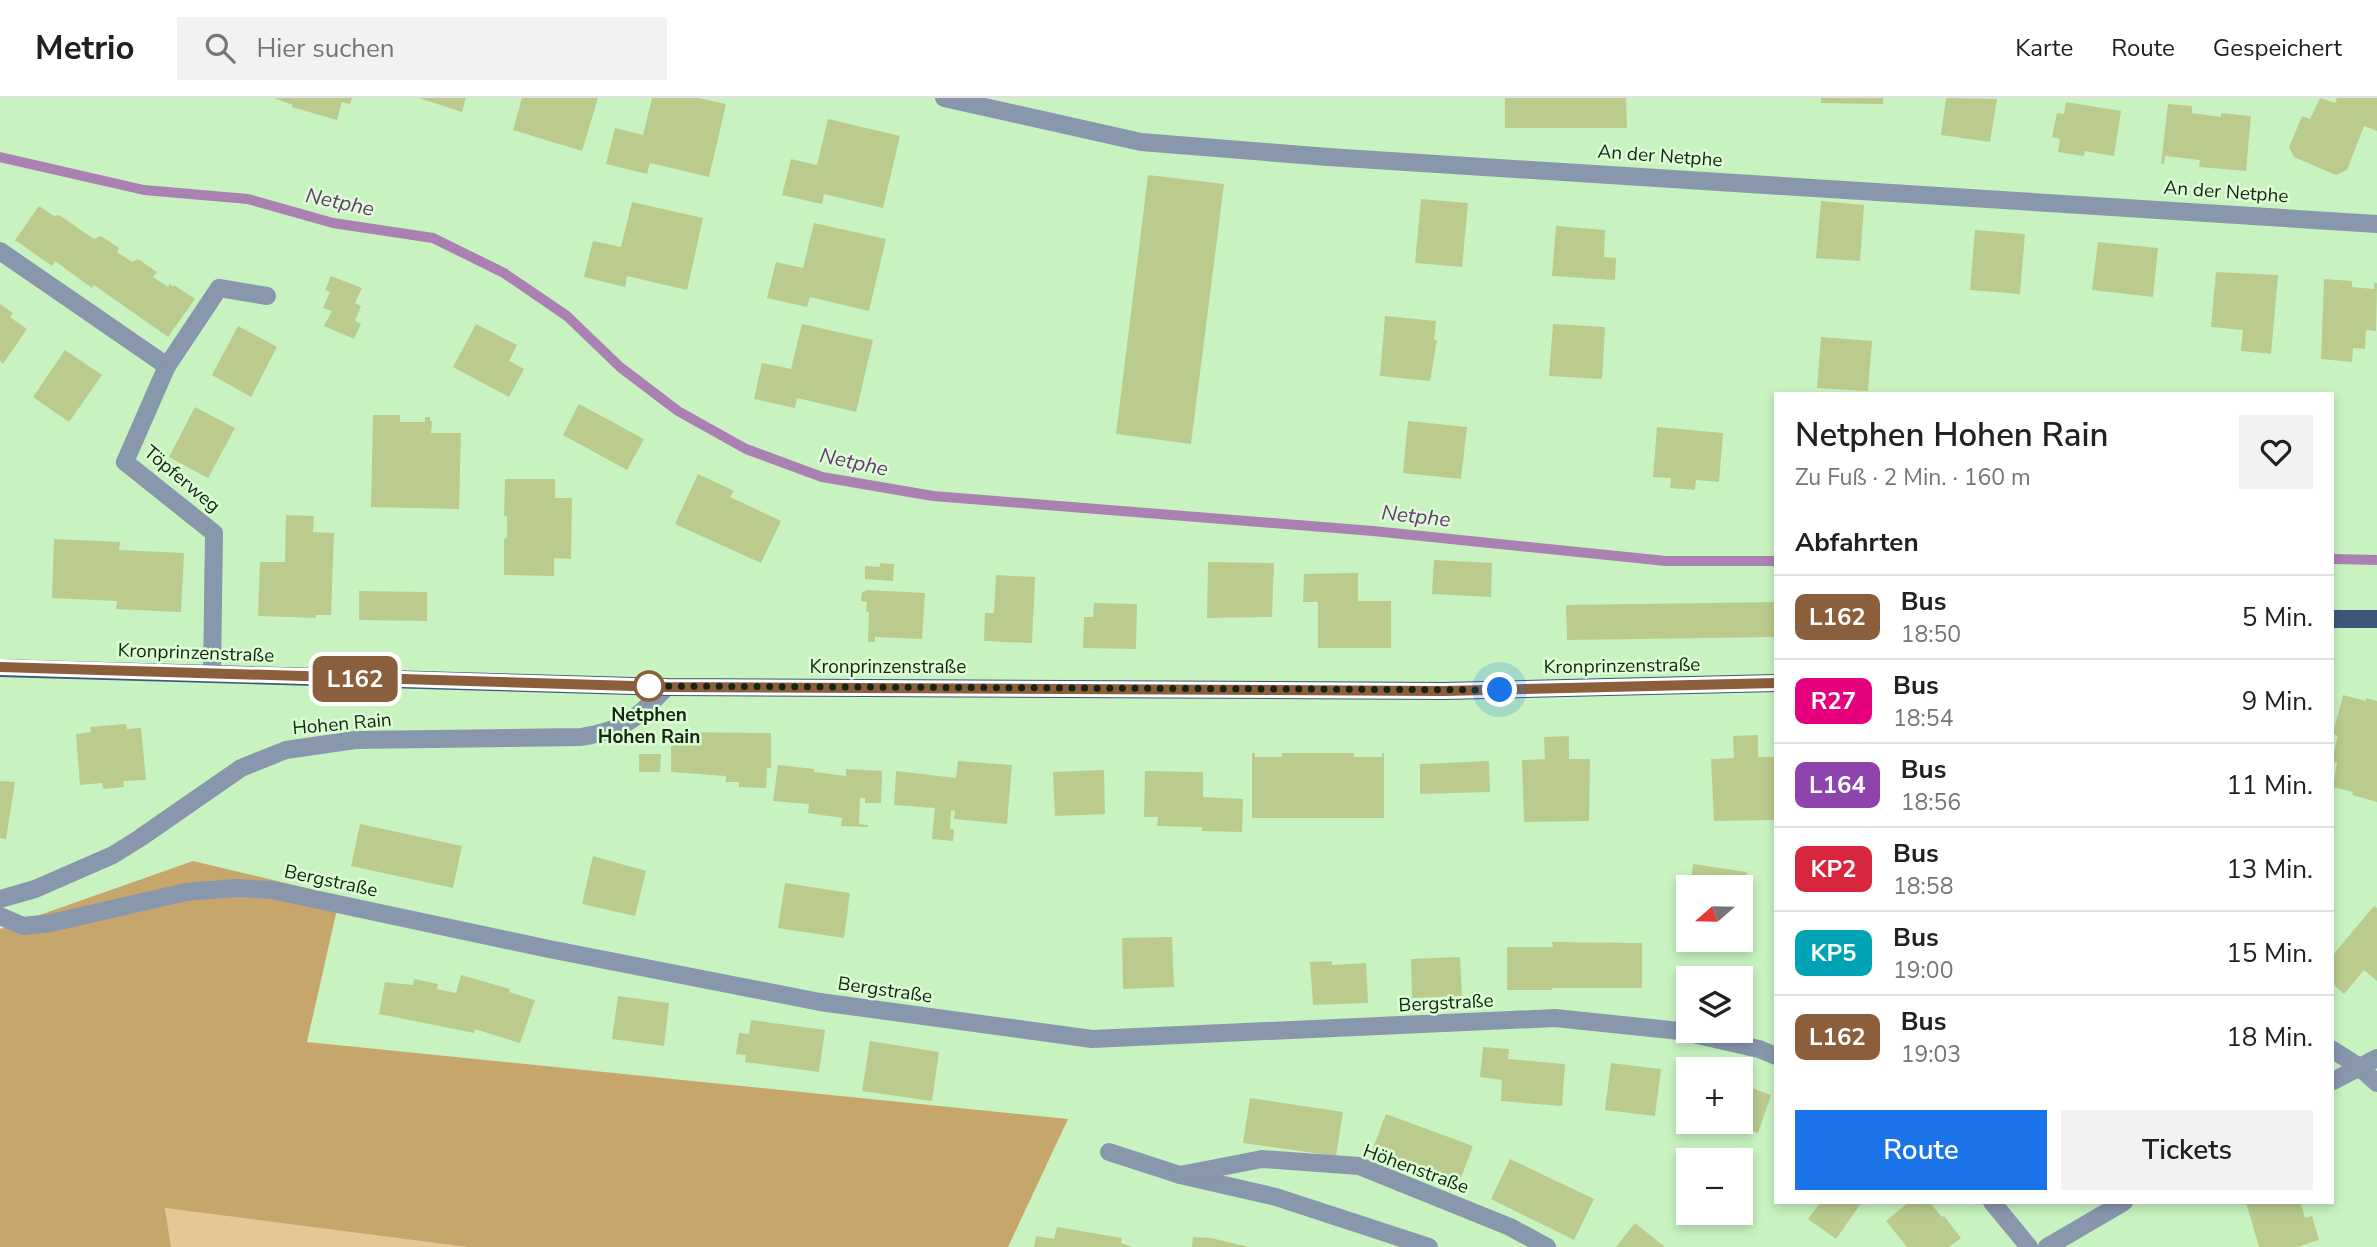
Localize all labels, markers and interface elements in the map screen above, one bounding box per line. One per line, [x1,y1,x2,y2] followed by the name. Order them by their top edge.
[177,17,667,80] search box
[35,26,135,71] text: Metrio
[201,29,239,67] icon: search
[257,31,395,66] text: Hier suchen
[2015,32,2073,64] text: Karte
[2111,32,2175,64] text: Route
[2213,32,2342,64] text: Gespeichert
[1597,139,1723,173] street label: An der Netphe
[2163,175,2289,209] street label: An der Netphe
[303,181,377,223] water label: Netphe
[1795,413,2109,458] text: Netphen Hohen Rain
[2239,415,2313,489] button: heart
[138,439,226,519] street label: Töpferweg
[817,441,891,483] water label: Netphe
[1795,462,2031,493] text: Zu Fuß · 2 Min. · 160 m
[1380,498,1452,534] water label: Netphe
[1795,525,1919,560] text: Abfahrten
[1901,584,1946,619] text: Bus
[2242,600,2313,635] text: 5 Min.
[1809,601,1866,633] text: L162
[1901,619,1961,650] text: 18:50
[117,637,275,669] street label: Kronprinzenstraße
[1543,652,1701,680] street label: Kronprinzenstraße
[810,654,966,680] street label: Kronprinzenstraße
[306,656,404,702] line badge: L162
[327,663,383,695] text: L162
[1893,668,1939,703] text: Bus
[634,671,664,701] marker: Netphen Hohen Rain
[1482,672,1517,707] your location
[2242,684,2313,719] text: 9 Min.
[1811,685,1856,717] text: R27
[598,702,700,750] place label: Netphen Hohen Rain
[1893,703,1953,734] text: 18:54
[291,707,393,741] street label: Hohen Rain
[1901,752,1946,787] text: Bus
[2226,768,2313,803] text: 11 Min.
[1809,769,1866,801] text: L164
[1901,787,1961,818] text: 18:56
[1893,836,1939,871] text: Bus
[2226,852,2313,887] text: 13 Min.
[1811,853,1856,885] text: KP2
[282,858,380,904] street label: Bergstraße
[1893,871,1953,902] text: 18:58
[1676,875,1754,952] north arrow
[1676,875,1753,1225] map controls
[1893,920,1939,955] text: Bus
[2226,936,2313,971] text: 15 Min.
[1811,937,1856,969] text: KP5
[1893,955,1953,986] text: 19:00
[1676,966,1753,1043] button: layers
[836,971,934,1009] street label: Bergstraße
[1398,988,1494,1018] street label: Bergstraße
[1901,1004,1946,1039] text: Bus
[2226,1020,2313,1055] text: 18 Min.
[1809,1021,1866,1053] text: L162
[1901,1039,1961,1070] text: 19:03
[1676,1057,1753,1134] button: +
[1795,1110,2047,1190] button: Route
[2061,1110,2313,1190] button: Tickets
[1359,1138,1473,1200] street label: Höhenstraße
[1676,1148,1753,1225] button: −

